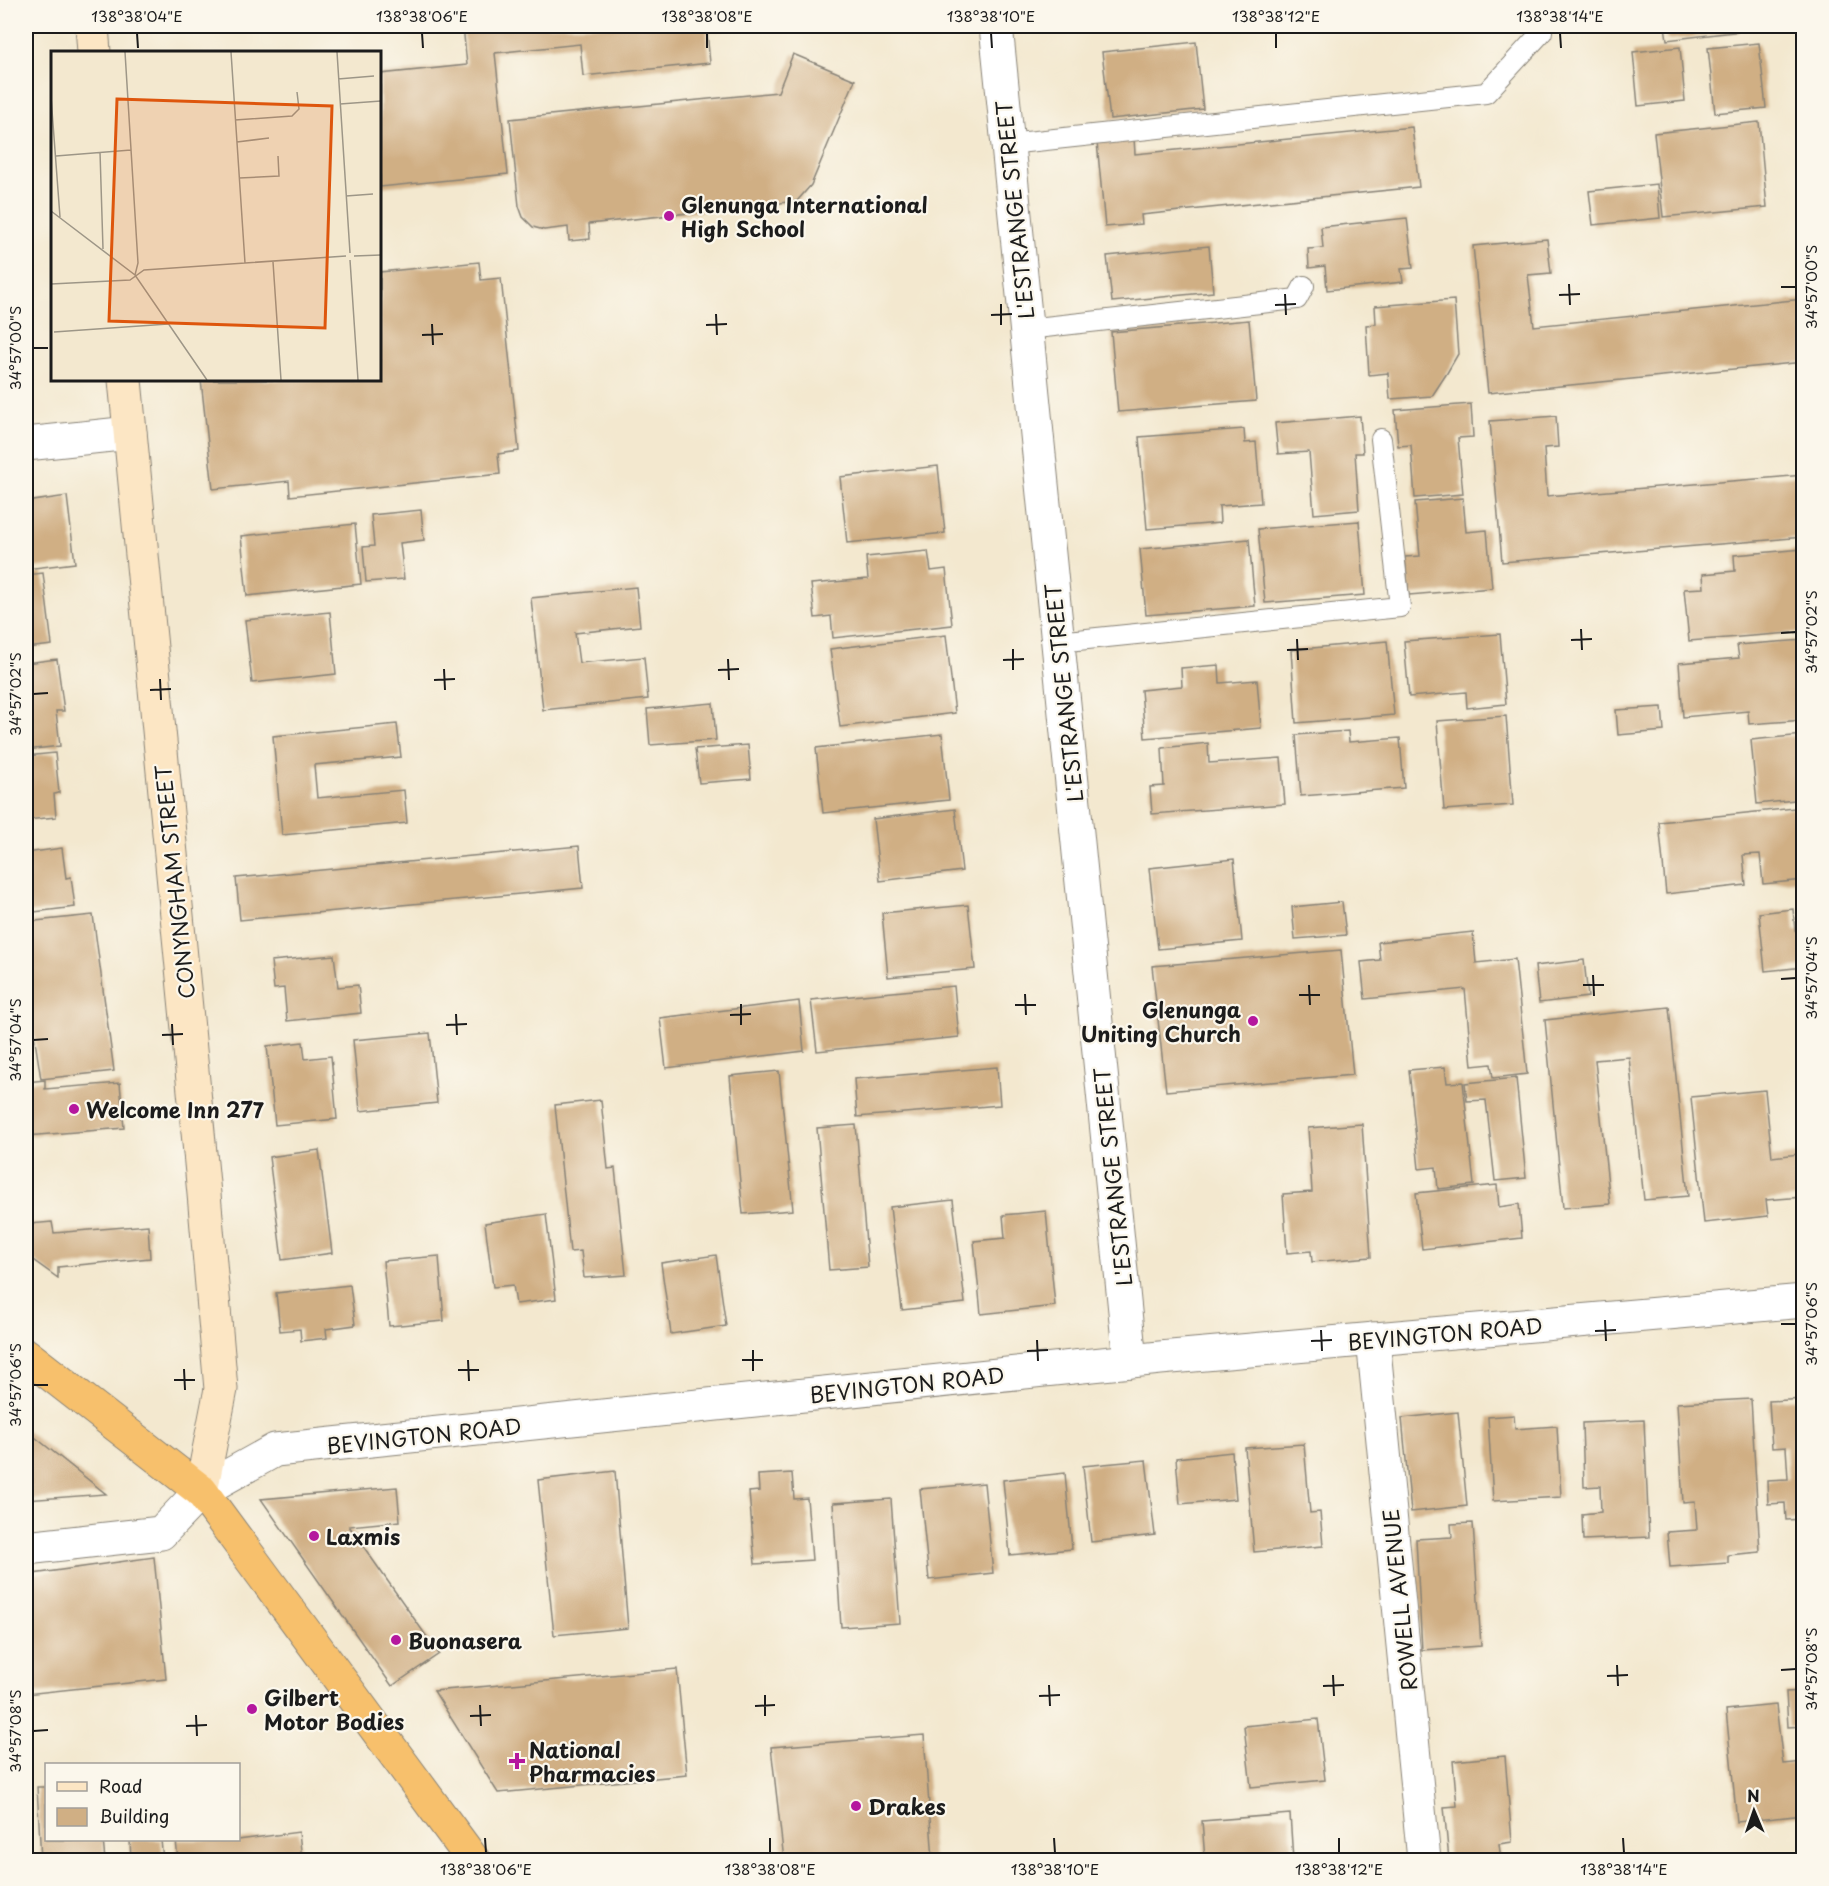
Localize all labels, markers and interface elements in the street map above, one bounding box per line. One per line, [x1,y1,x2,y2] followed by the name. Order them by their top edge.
[91,4,183,27] text: 138°38'04"E
[376,4,468,27] text: 138°38'06"E
[661,4,753,27] text: 138°38'08"E
[947,4,1035,27] text: 138°38'10"E
[1232,4,1320,27] text: 138°38'12"E
[1516,4,1604,27] text: 138°38'14"E
[51,51,381,381] inset map
[987,99,1041,321] street label: L'ESTRANGE STREET
[681,188,928,244] place label: Glenunga International High School
[662,209,676,223] marker: Glenunga International High School
[1799,245,1822,329] text: 34°57'00"S
[3,306,26,390] text: 34°57'00"S
[1036,582,1090,804] street label: L'ESTRANGE STREET
[1799,590,1822,674] text: 34°57'02"S
[3,652,26,736] text: 34°57'02"S
[146,763,202,1001] street label: CONYNGHAM STREET
[1799,936,1822,1020] text: 34°57'04"S
[1081,993,1241,1049] place label: Glenunga Uniting Church
[3,998,26,1082] text: 34°57'04"S
[1246,1014,1260,1028] marker: Glenunga Uniting Church
[1085,1066,1139,1288] street label: L'ESTRANGE STREET
[86,1093,264,1125] place label: Welcome Inn 277
[67,1102,81,1116] marker: Welcome Inn 277
[1799,1282,1822,1366] text: 34°57'06"S
[1346,1309,1544,1357] street label: BEVINGTON ROAD
[3,1343,26,1427] text: 34°57'06"S
[808,1358,1006,1410] street label: BEVINGTON ROAD
[325,1409,523,1461] street label: BEVINGTON ROAD
[1374,1507,1424,1693] street label: ROWELL AVENUE
[326,1520,400,1552] place label: Laxmis
[307,1529,321,1543] marker: Laxmis
[408,1624,523,1656] place label: Buonasera
[1799,1627,1822,1711] text: 34°57'08"S
[389,1633,403,1647] marker: Buonasera
[264,1681,404,1737] place label: Gilbert Motor Bodies
[3,1689,26,1773] text: 34°57'08"S
[245,1702,259,1716] marker: Gilbert Motor Bodies
[529,1733,656,1789] place label: National Pharmacies
[510,1754,524,1768] marker: National Pharmacies
[45,1763,240,1841] legend
[99,1772,143,1799] text: Road
[1724,1781,1784,1841] north arrow
[1747,1783,1760,1807] text: N
[868,1790,946,1822] place label: Drakes
[849,1799,863,1813] marker: Drakes
[99,1802,169,1829] text: Building
[440,1857,532,1880] text: 138°38'06"E
[724,1857,816,1880] text: 138°38'08"E
[1011,1857,1099,1880] text: 138°38'10"E
[1295,1857,1383,1880] text: 138°38'12"E
[1580,1857,1668,1880] text: 138°38'14"E

